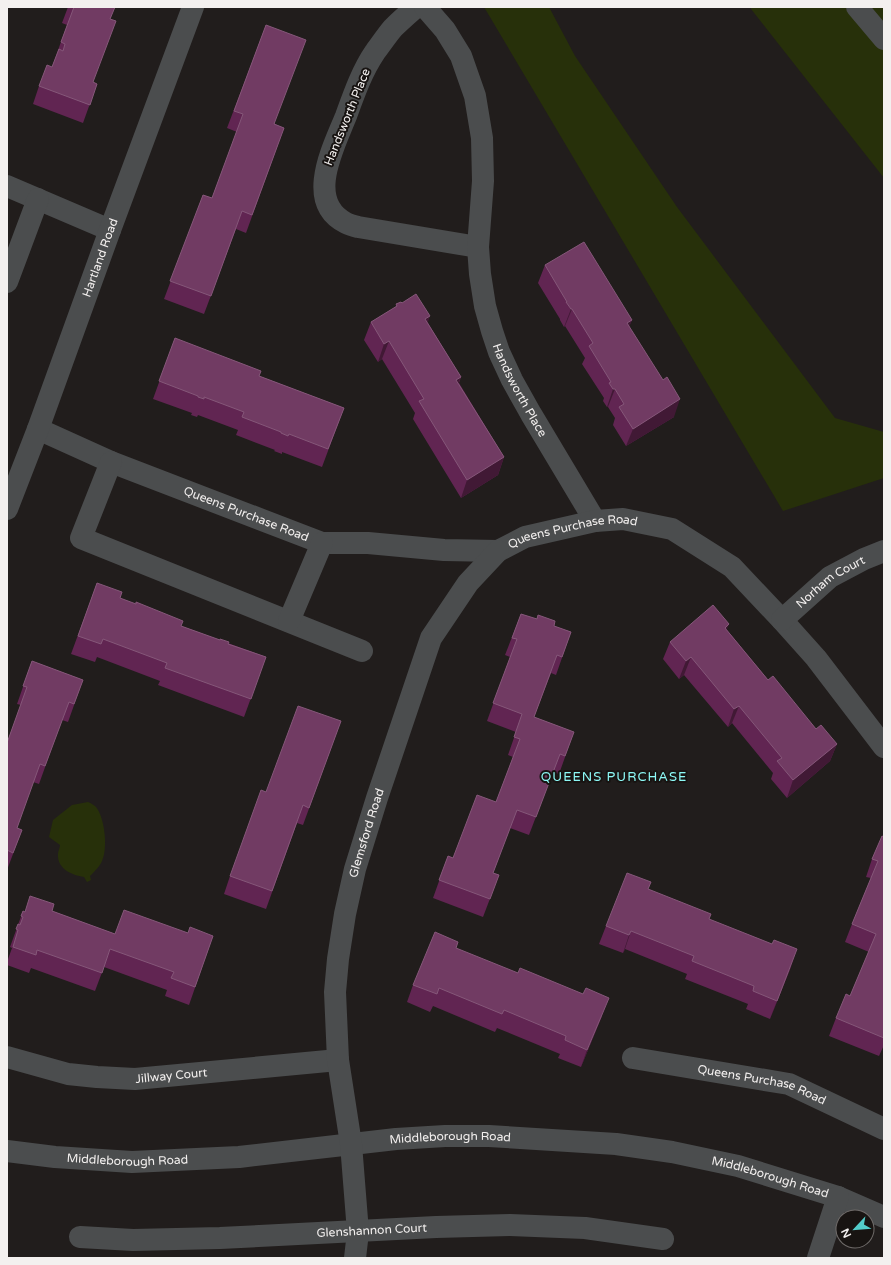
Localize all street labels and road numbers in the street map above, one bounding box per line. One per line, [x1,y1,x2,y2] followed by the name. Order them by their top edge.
[321,66,373,168] street label: Handsworth Place
[79,216,121,299] street label: Hartland Road
[490,342,550,439] street label: Handsworth Place
[182,484,311,544] street label: Queens Purchase Road
[506,512,639,552] street label: Queens Purchase Road
[793,553,868,611] street label: Norham Court
[346,787,387,879] street label: Glemsford Road
[697,1062,828,1108] street label: Queens Purchase Road
[135,1065,208,1086] street label: Jillway Court
[389,1129,511,1147] street label: Middleborough Road
[66,1151,188,1169] street label: Middleborough Road
[710,1154,831,1201] street label: Middleborough Road
[316,1220,428,1240] street label: Glenshannon Court

